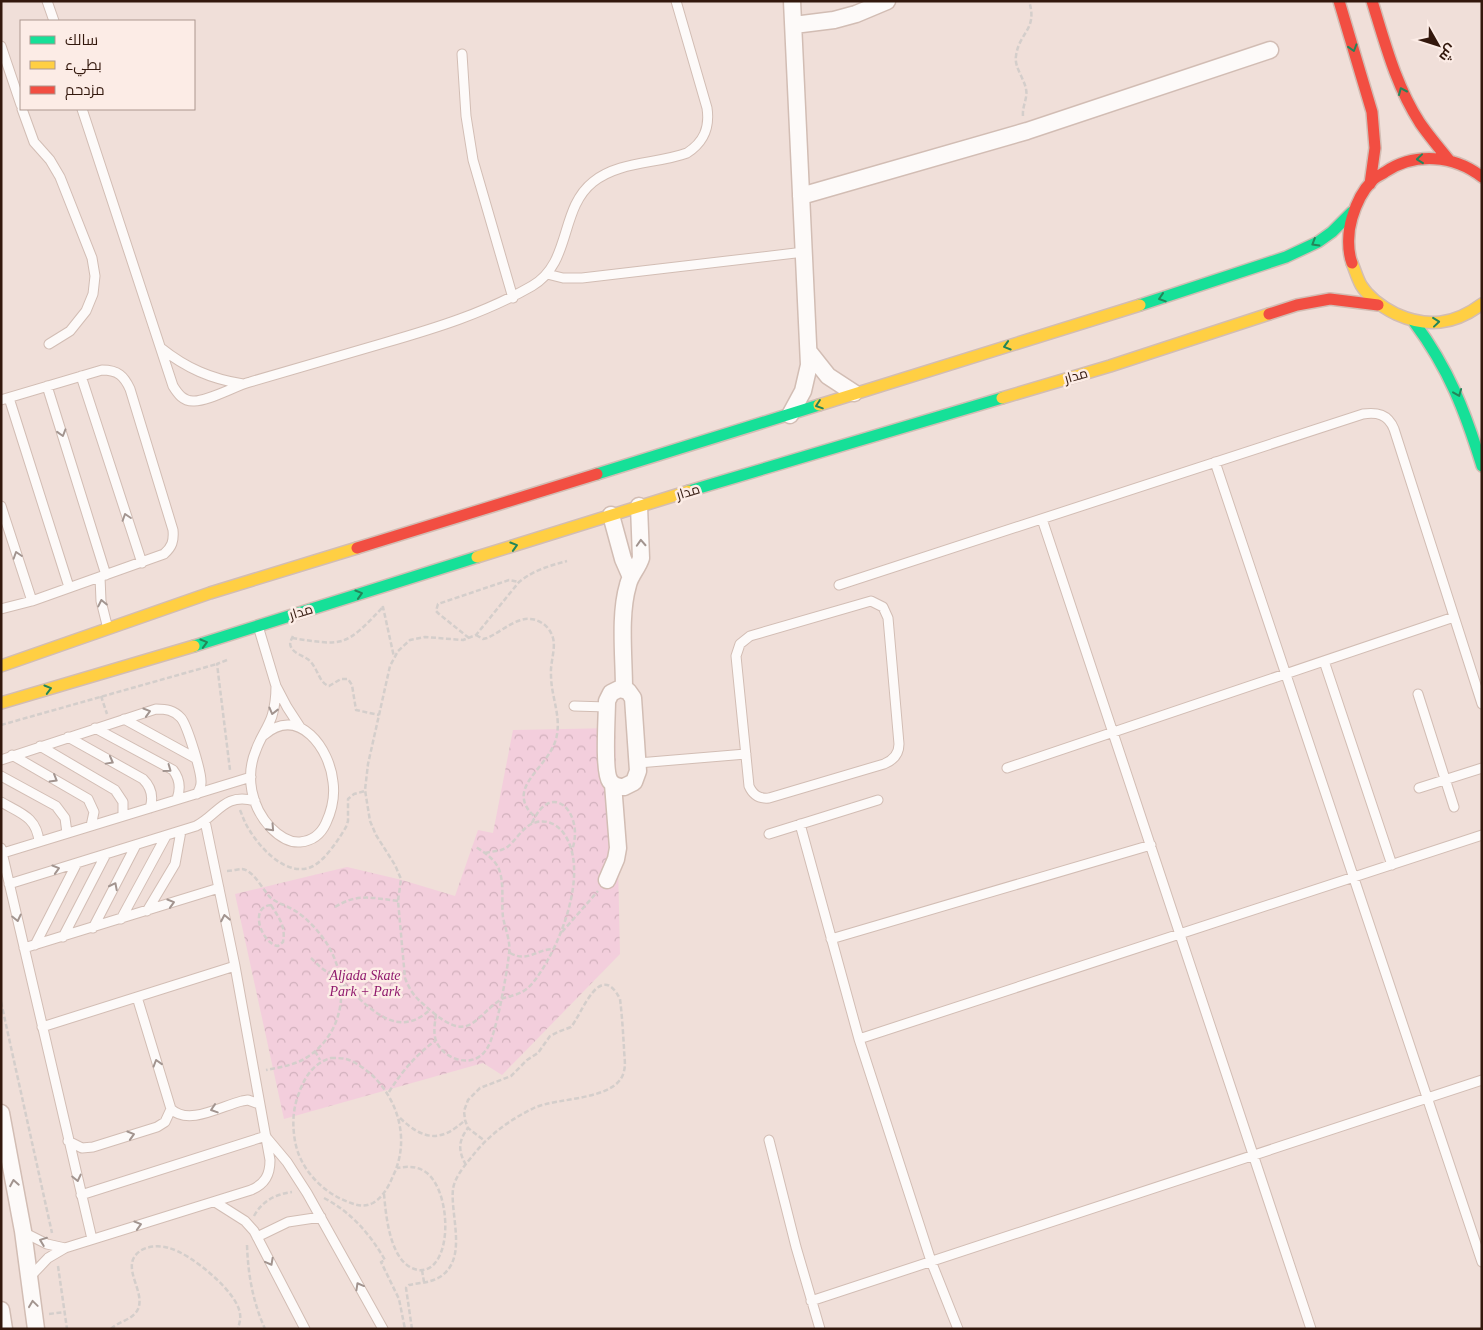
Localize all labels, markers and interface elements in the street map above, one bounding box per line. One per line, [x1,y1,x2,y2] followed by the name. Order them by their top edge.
[20,20,195,110] legend
[1413,20,1463,70] north arrow
[65,32,98,48] text: سالك
[1435,41,1460,65] text: ش
[1347,43,1357,51] one-way arrow
[65,57,102,77] text: بطيء
[65,82,105,100] text: مزدحم
[1398,87,1409,96] one-way arrow
[1416,153,1424,164] one-way arrow
[1311,237,1320,247] one-way arrow
[1159,293,1167,303] one-way arrow
[1432,317,1440,328] one-way arrow
[1003,340,1012,350] one-way arrow
[1061,365,1090,387] street label: مدار
[1452,388,1462,397] one-way arrow
[815,399,823,409] one-way arrow
[56,428,66,436] one-way arrow
[673,481,702,503] street label: مدار
[122,513,132,521] one-way arrow
[636,538,647,546] one-way arrow
[509,541,517,551] one-way arrow
[12,551,22,560] one-way arrow
[354,590,362,600] one-way arrow
[98,599,108,608] one-way arrow
[286,601,315,623] street label: مدار
[199,639,208,649] one-way arrow
[43,685,52,695] one-way arrow
[268,706,279,715] one-way arrow
[143,707,151,717] one-way arrow
[105,754,114,764] one-way arrow
[162,763,171,771] one-way arrow
[49,773,58,783] one-way arrow
[265,822,274,831] one-way arrow
[51,865,60,875] one-way arrow
[108,882,118,891] one-way arrow
[166,899,175,909] one-way arrow
[11,913,22,922] one-way arrow
[220,914,231,923] one-way arrow
[328,968,401,999] park label: Aljada Skate Park + Park
[152,1059,162,1067] one-way arrow
[211,1103,219,1113] one-way arrow
[126,1131,134,1141] one-way arrow
[71,1173,82,1182] one-way arrow
[9,1179,19,1188] one-way arrow
[134,1221,142,1231] one-way arrow
[39,1237,48,1248] one-way arrow
[264,1256,274,1265] one-way arrow
[355,1282,365,1291] one-way arrow
[28,1299,39,1307] one-way arrow

